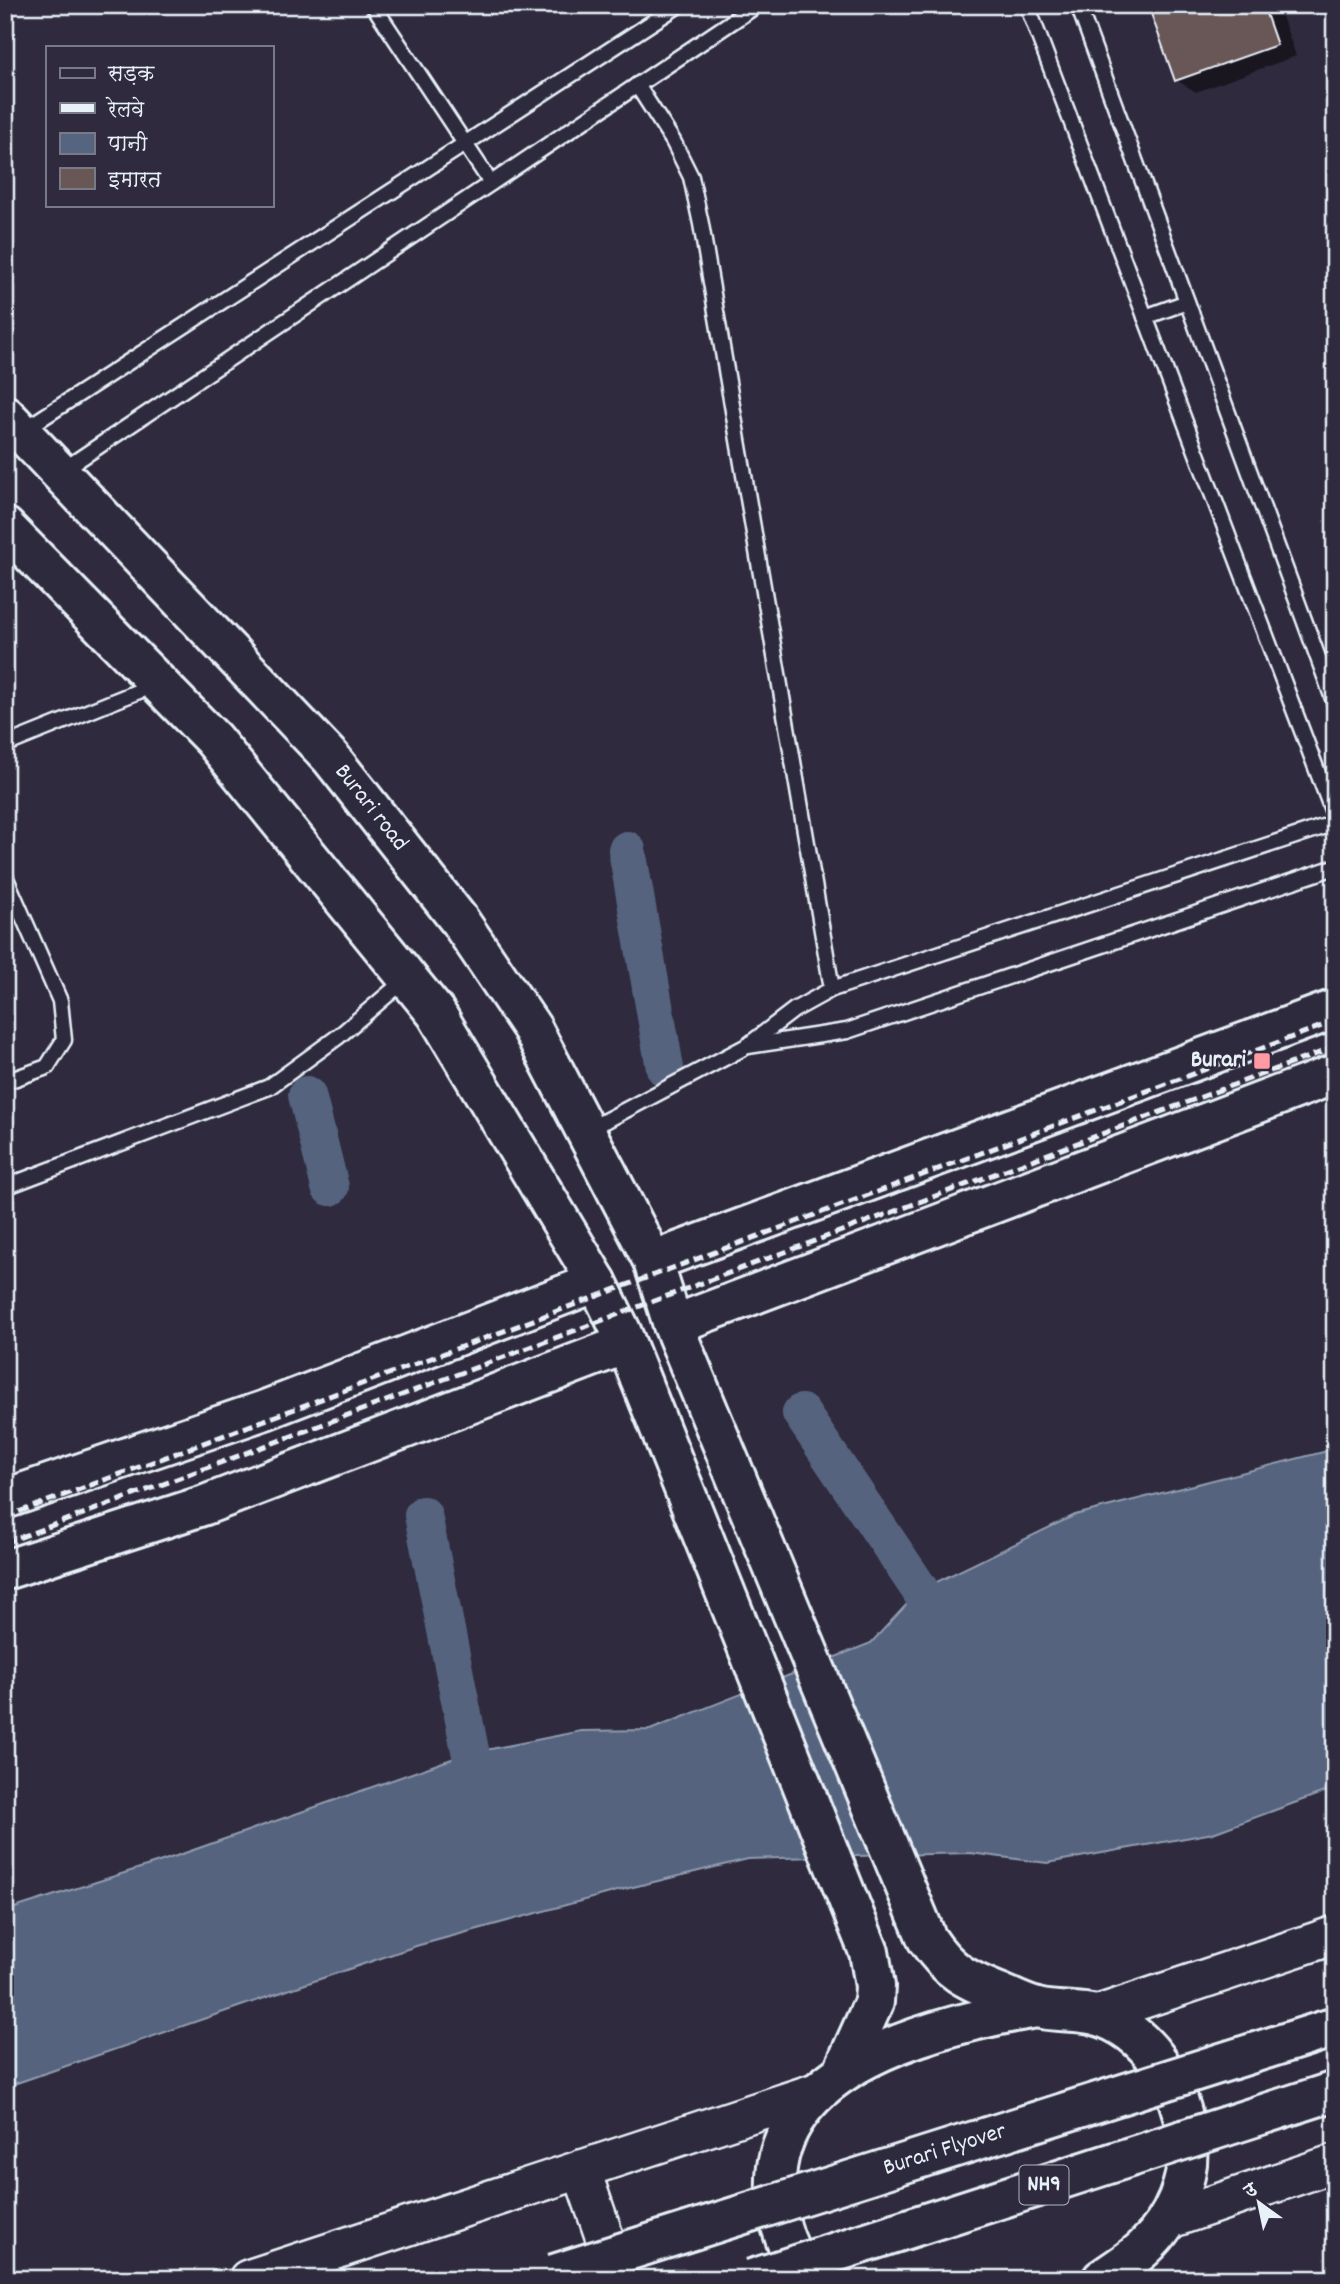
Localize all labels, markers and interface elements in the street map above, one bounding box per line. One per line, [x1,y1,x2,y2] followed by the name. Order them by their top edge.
[46,46,273,206] legend
[107,61,155,91] text: सड़क
[105,96,145,127] text: रेलवे
[107,131,148,161] text: पानी
[107,167,162,197] text: इमारत
[325,757,416,859] street label: Burari road
[1191,1044,1247,1078] place label: Burari
[1252,1051,1272,1071] marker: Burari
[879,2115,1011,2186] street label: Burari Flyover
[1020,2166,1068,2204] road number: NH9
[1224,2168,1294,2238] north arrow
[1239,2177,1265,2206] text: उ

